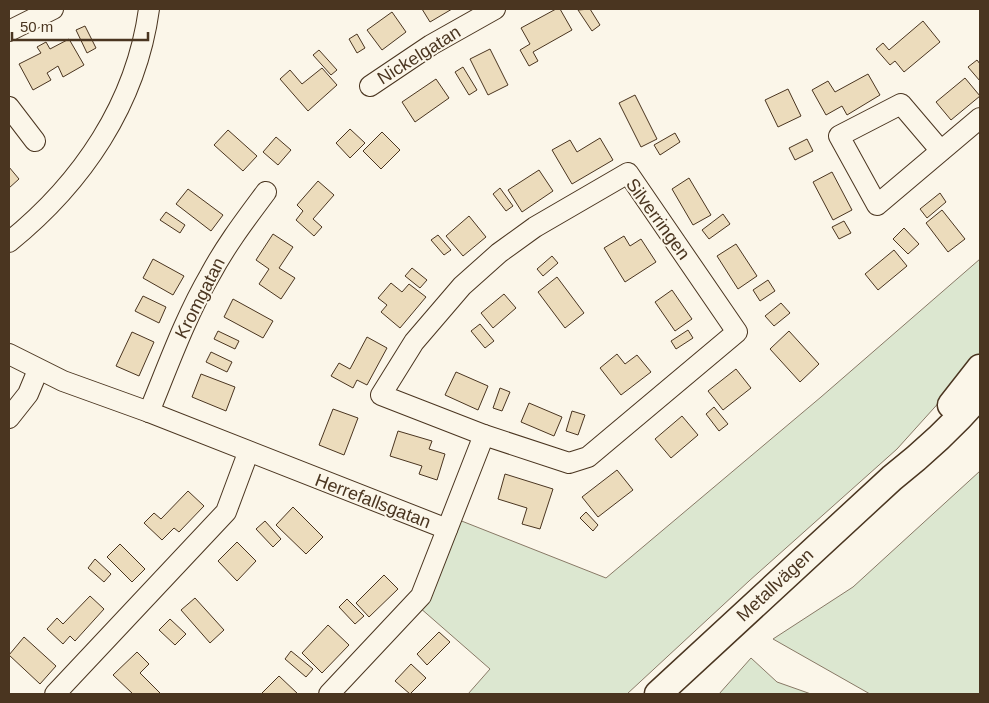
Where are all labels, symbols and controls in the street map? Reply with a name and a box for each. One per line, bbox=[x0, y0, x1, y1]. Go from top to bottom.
scale bar bbox=[12, 10, 149, 42]
text: 50 m bbox=[20, 18, 53, 35]
street label: Nickelgatan bbox=[374, 22, 464, 88]
street label: Silverringen bbox=[622, 175, 694, 263]
street label: Kromgatan bbox=[171, 254, 229, 342]
street label: Herrefallsgatan bbox=[312, 470, 434, 532]
street label: Metallvägen bbox=[733, 545, 817, 625]

